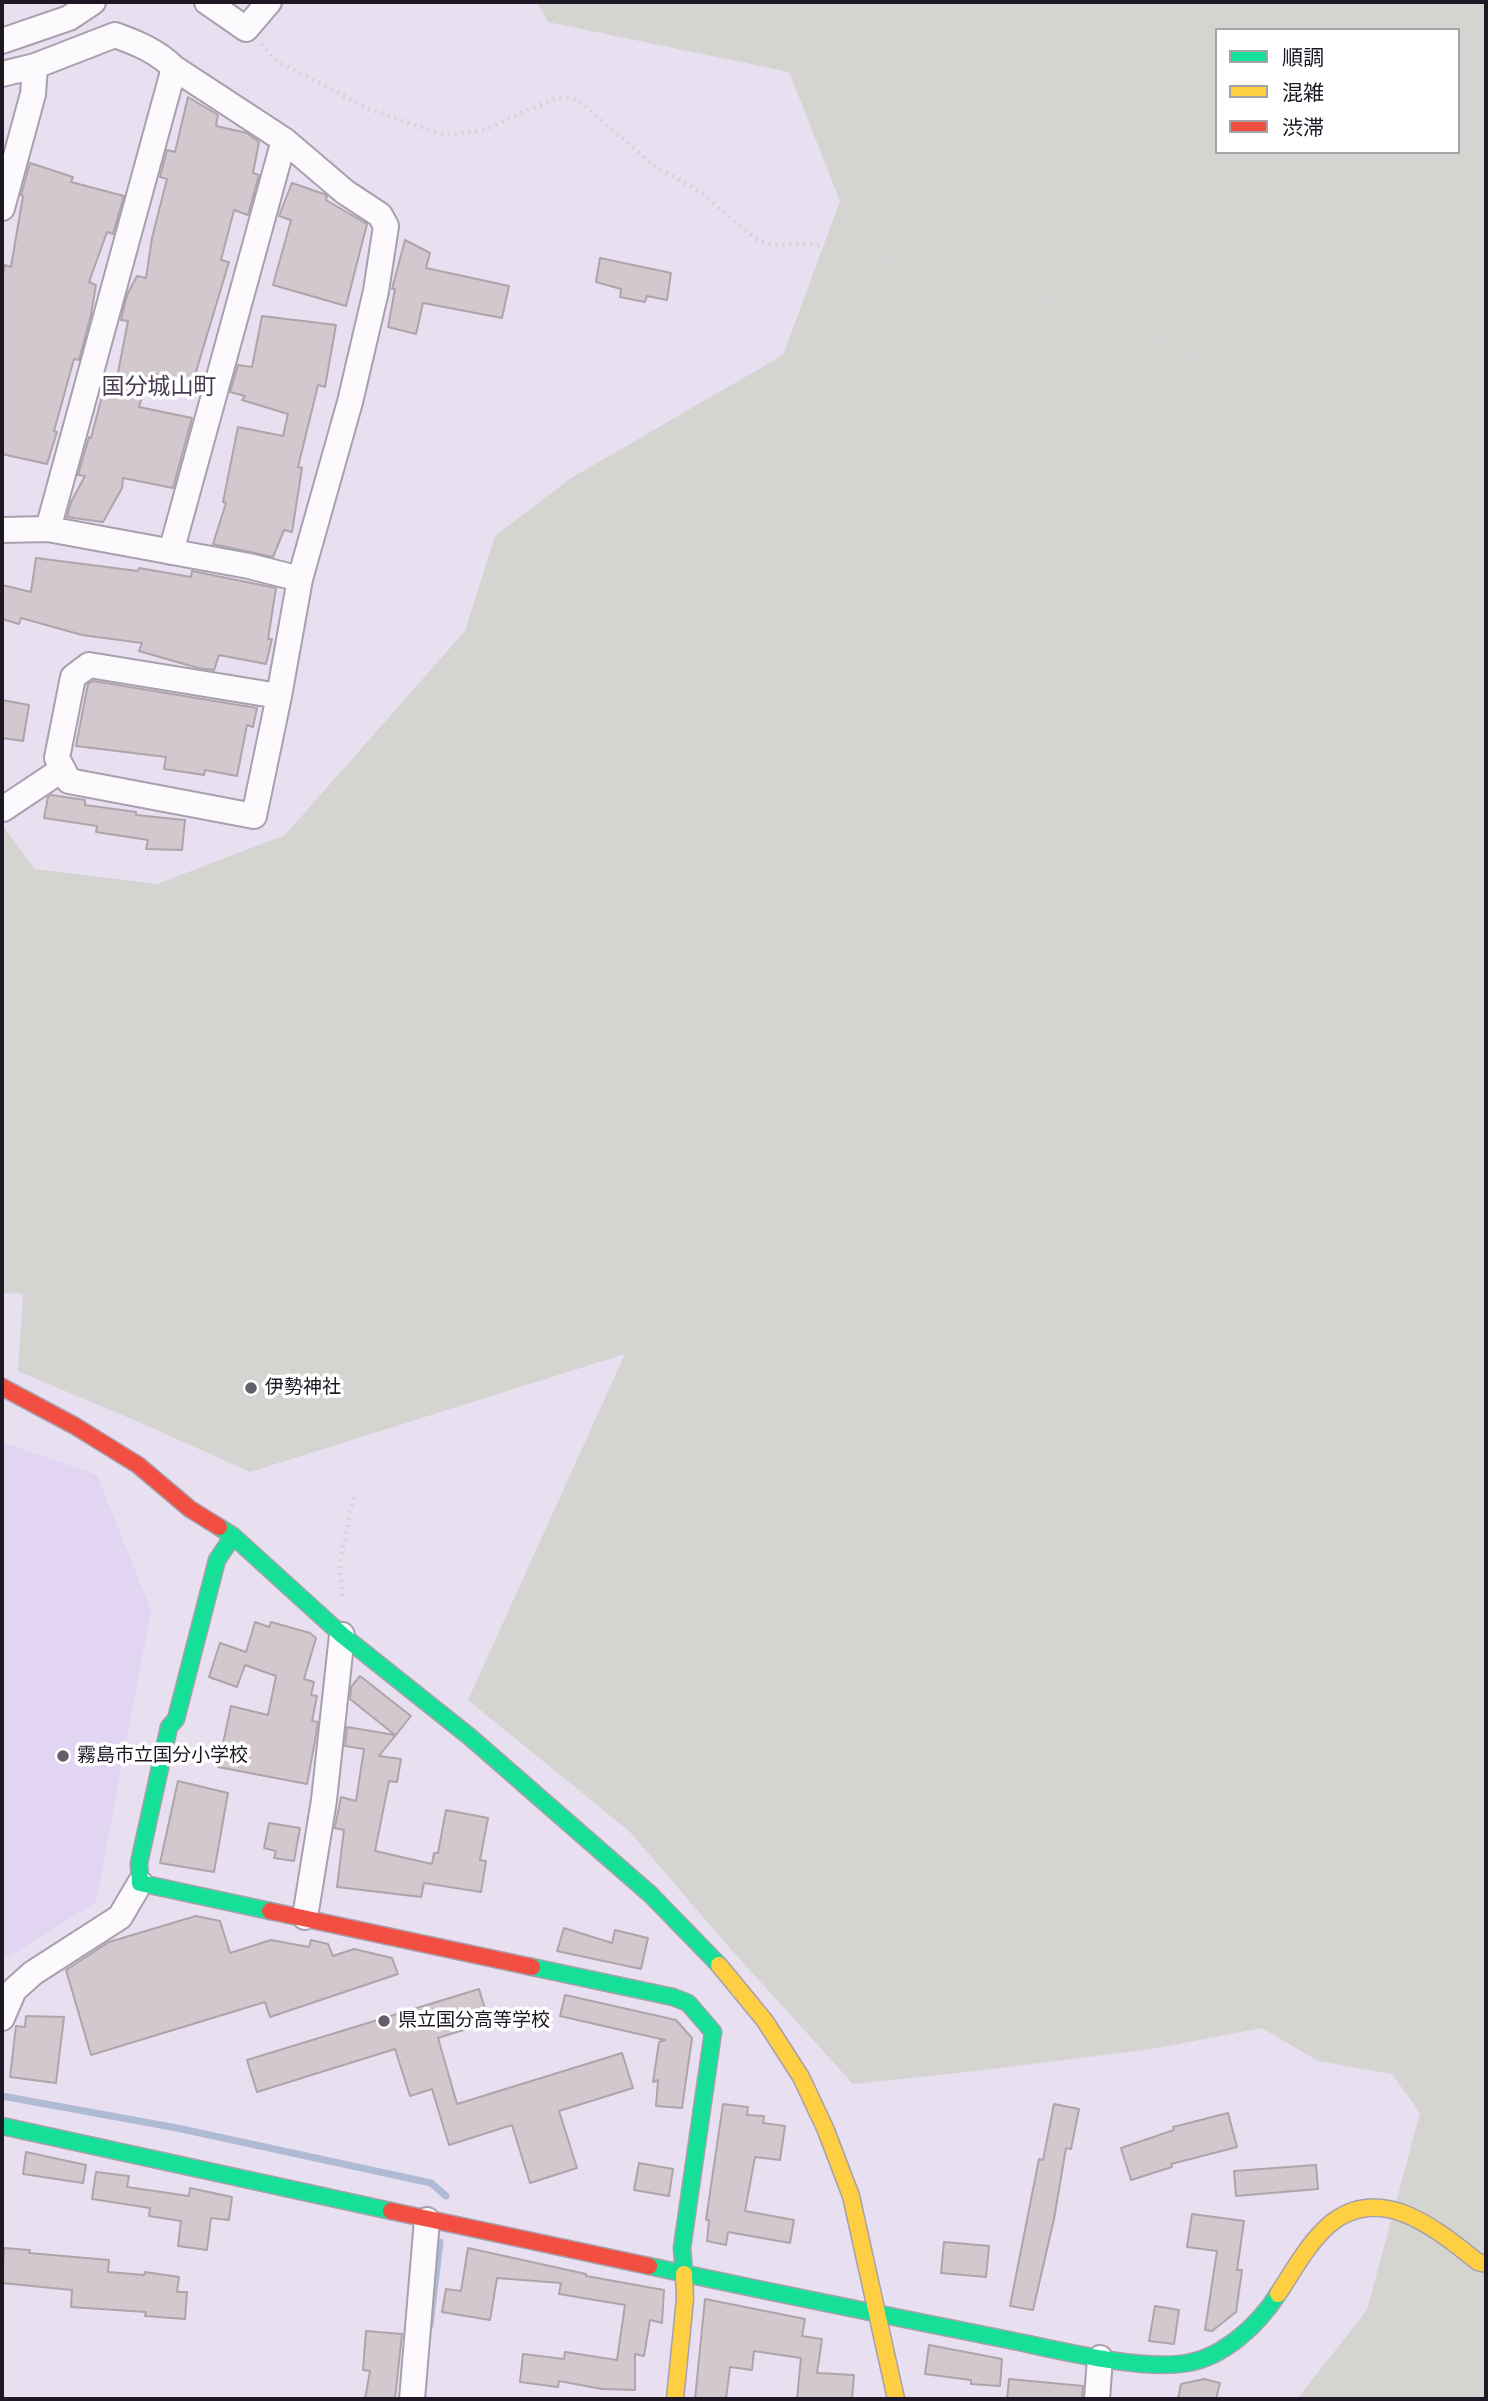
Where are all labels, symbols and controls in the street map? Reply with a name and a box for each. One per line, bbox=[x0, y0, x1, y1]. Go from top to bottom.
legend bbox=[1215, 28, 1460, 154]
text: 順調 bbox=[1282, 43, 1324, 72]
text: 混雑 bbox=[1282, 78, 1324, 107]
text: 渋滞 bbox=[1282, 113, 1324, 142]
district label: 国分城山町 bbox=[102, 374, 216, 402]
place label: 伊勢神社 bbox=[265, 1377, 341, 1399]
marker: 伊勢神社 bbox=[243, 1380, 259, 1396]
place label: 霧島市立国分小学校 bbox=[77, 1745, 248, 1767]
marker: 霧島市立国分小学校 bbox=[55, 1748, 71, 1764]
place label: 県立国分高等学校 bbox=[398, 2010, 550, 2032]
marker: 県立国分高等学校 bbox=[376, 2013, 392, 2029]

